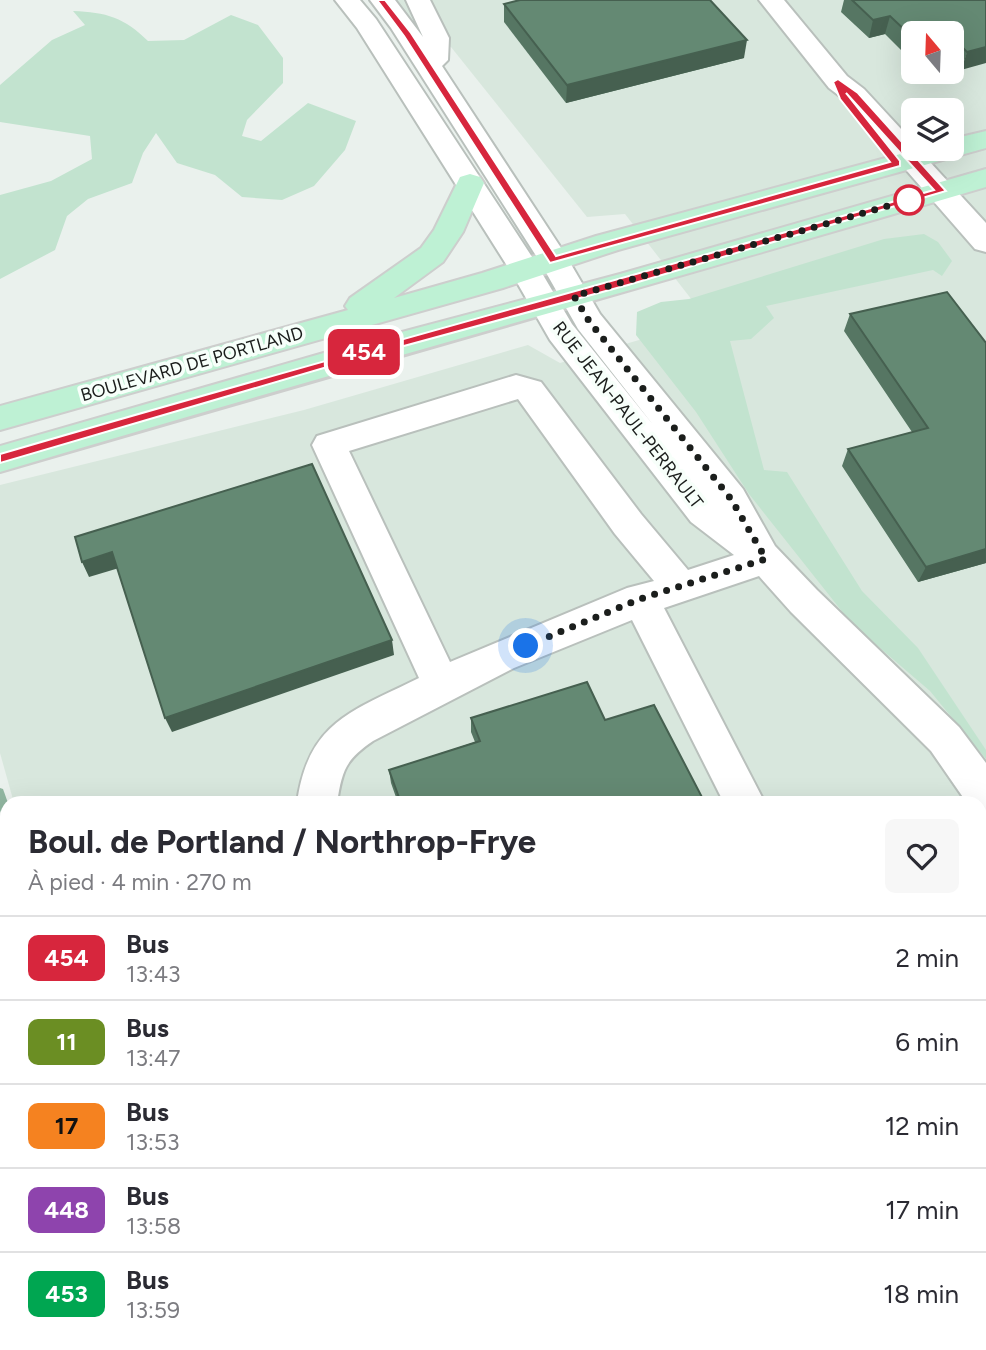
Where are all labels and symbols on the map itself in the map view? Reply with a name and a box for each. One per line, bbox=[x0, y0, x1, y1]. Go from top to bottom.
north arrow bbox=[901, 21, 964, 84]
unlabelled marker bbox=[894, 185, 924, 215]
street label: RUE JEAN-PAUL-PERRAULT bbox=[548, 317, 708, 513]
street label: BOULEVARD DE PORTLAND bbox=[78, 322, 306, 406]
line badge: 454 bbox=[324, 329, 404, 375]
your location bbox=[508, 628, 543, 663]

